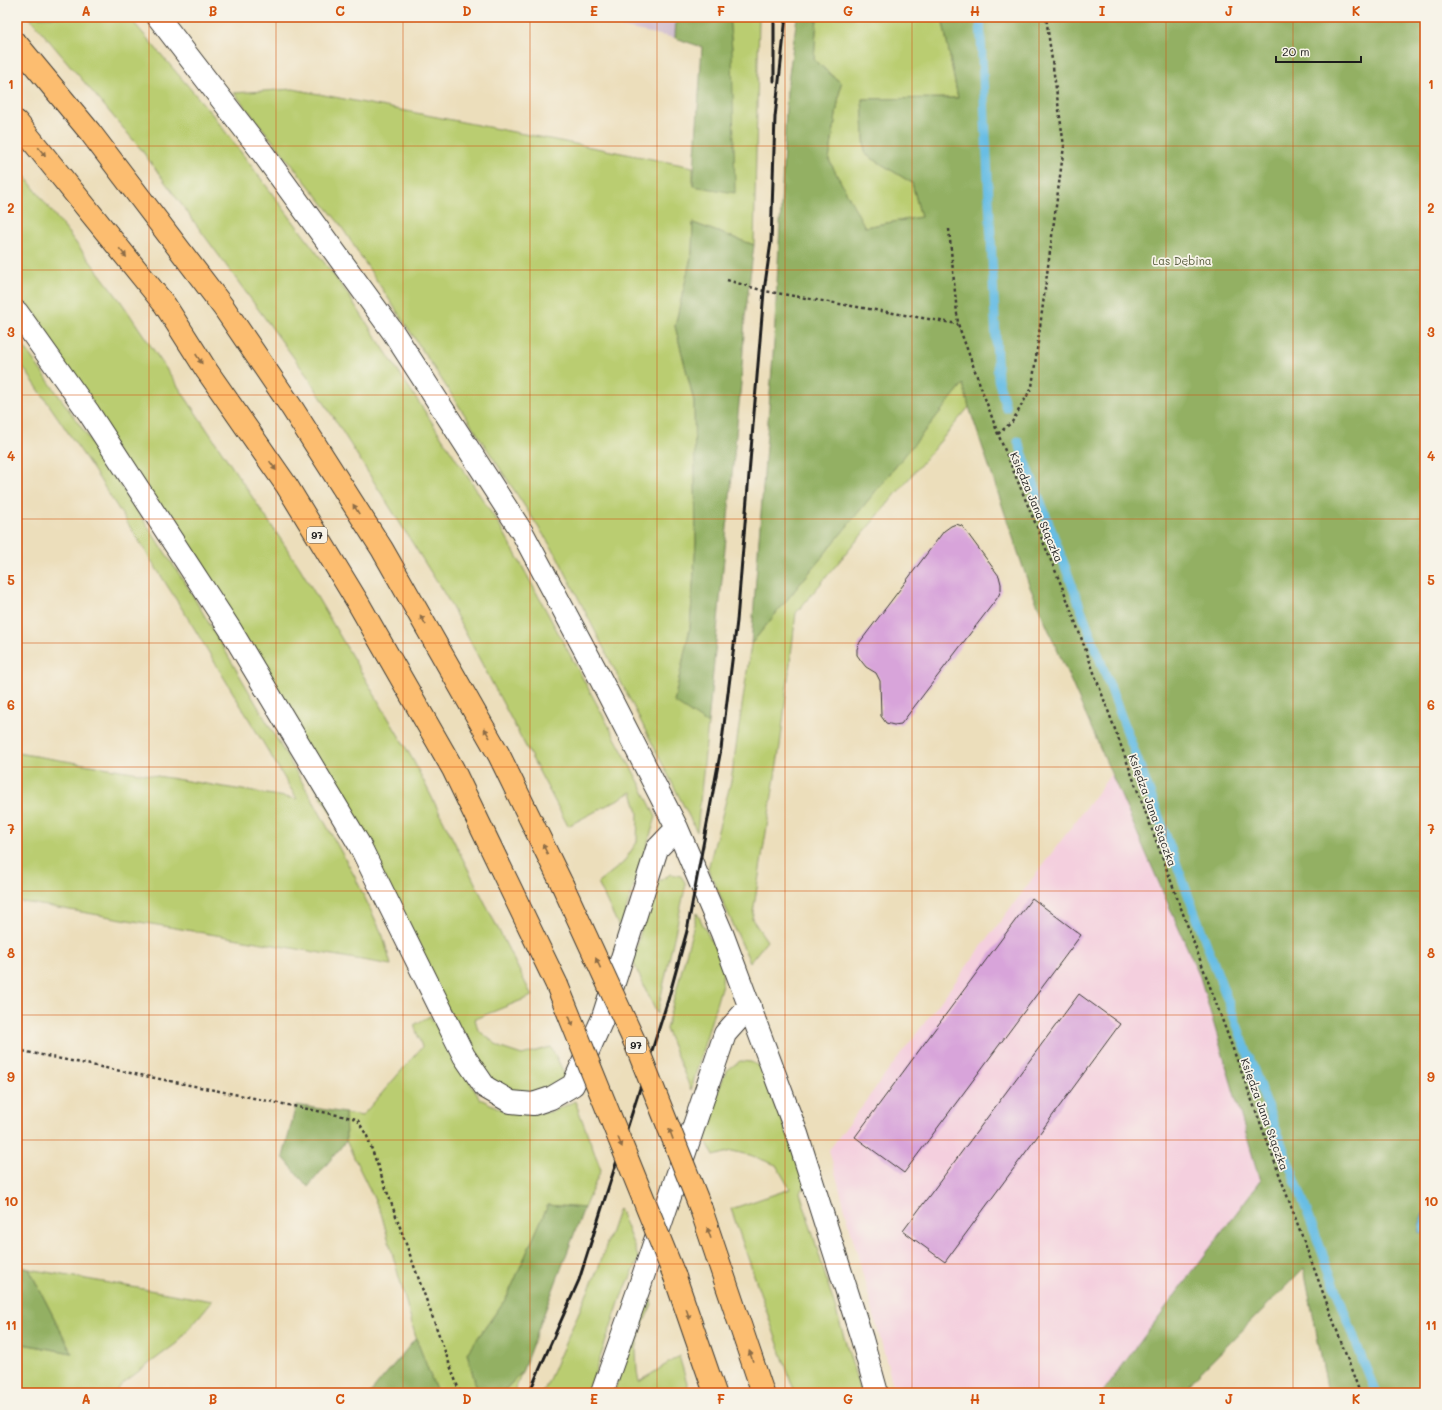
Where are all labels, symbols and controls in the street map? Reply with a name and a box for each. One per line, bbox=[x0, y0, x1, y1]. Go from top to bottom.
text: A bbox=[81, 2, 91, 19]
text: B bbox=[209, 2, 218, 19]
text: C bbox=[335, 2, 345, 19]
text: D bbox=[462, 2, 472, 19]
text: E bbox=[590, 2, 598, 19]
text: F bbox=[717, 2, 725, 19]
text: G bbox=[843, 2, 853, 19]
text: H bbox=[970, 2, 980, 19]
text: I bbox=[1099, 2, 1106, 19]
text: J bbox=[1225, 2, 1233, 19]
text: K bbox=[1352, 2, 1361, 19]
scale bar bbox=[1276, 38, 1361, 64]
text: 20 m bbox=[1282, 43, 1310, 59]
text: 1 bbox=[8, 75, 14, 92]
text: 1 bbox=[1428, 75, 1434, 92]
one-way arrow bbox=[37, 147, 46, 158]
text: 2 bbox=[7, 199, 15, 216]
text: 2 bbox=[1427, 199, 1435, 216]
one-way arrow bbox=[119, 248, 128, 259]
park label: Las Dębina bbox=[1152, 253, 1212, 268]
text: 3 bbox=[7, 323, 15, 340]
text: 3 bbox=[1427, 323, 1435, 340]
one-way arrow bbox=[195, 353, 203, 364]
text: 4 bbox=[7, 447, 15, 464]
text: 4 bbox=[1427, 447, 1435, 464]
street label: Księdza Jana Stączka bbox=[1007, 450, 1067, 564]
one-way arrow bbox=[269, 460, 277, 471]
one-way arrow bbox=[353, 503, 360, 514]
road number: 97 bbox=[307, 527, 327, 543]
text: 5 bbox=[7, 571, 15, 588]
text: 5 bbox=[1427, 571, 1435, 588]
one-way arrow bbox=[419, 614, 426, 626]
text: 6 bbox=[7, 696, 15, 713]
text: 6 bbox=[1427, 696, 1435, 713]
one-way arrow bbox=[483, 727, 490, 739]
street label: Księdza Jana Stączka bbox=[1126, 752, 1180, 868]
text: 7 bbox=[7, 820, 15, 837]
text: 7 bbox=[1427, 820, 1435, 837]
one-way arrow bbox=[542, 844, 548, 855]
text: 8 bbox=[7, 944, 15, 961]
text: 8 bbox=[1427, 944, 1435, 961]
one-way arrow bbox=[595, 957, 601, 968]
one-way arrow bbox=[569, 1016, 575, 1028]
road number: 97 bbox=[626, 1037, 646, 1053]
street label: Księdza Jana Stączka bbox=[1238, 1056, 1292, 1172]
text: 9 bbox=[7, 1068, 15, 1085]
text: 9 bbox=[1427, 1068, 1435, 1085]
one-way arrow bbox=[667, 1127, 673, 1139]
one-way arrow bbox=[617, 1136, 623, 1147]
text: 10 bbox=[4, 1192, 18, 1209]
text: 10 bbox=[1424, 1192, 1438, 1209]
one-way arrow bbox=[705, 1227, 711, 1239]
one-way arrow bbox=[685, 1308, 691, 1320]
text: 11 bbox=[5, 1316, 17, 1333]
text: 11 bbox=[1425, 1316, 1437, 1333]
one-way arrow bbox=[748, 1350, 754, 1362]
text: A bbox=[81, 1390, 91, 1407]
text: B bbox=[209, 1390, 218, 1407]
text: C bbox=[335, 1390, 345, 1407]
text: D bbox=[462, 1390, 472, 1407]
text: E bbox=[590, 1390, 598, 1407]
text: F bbox=[717, 1390, 725, 1407]
text: G bbox=[843, 1390, 853, 1407]
text: H bbox=[970, 1390, 980, 1407]
text: I bbox=[1099, 1390, 1106, 1407]
text: J bbox=[1225, 1390, 1233, 1407]
text: K bbox=[1352, 1390, 1361, 1407]

